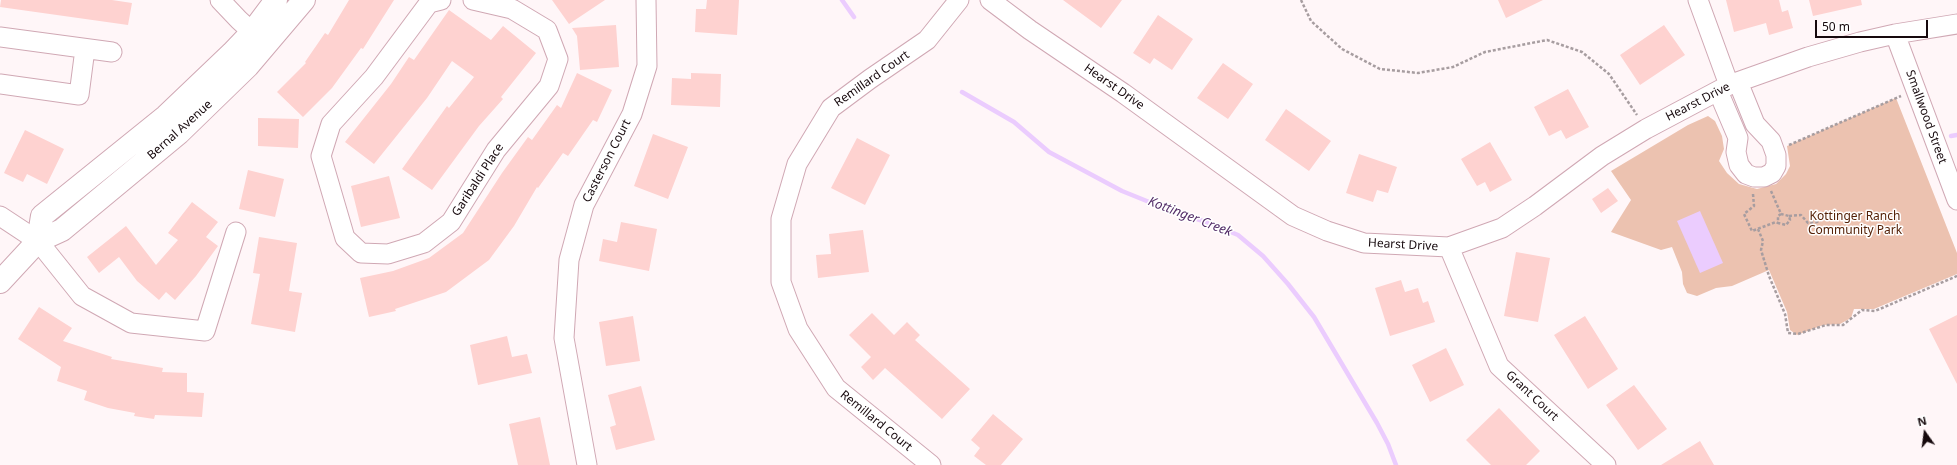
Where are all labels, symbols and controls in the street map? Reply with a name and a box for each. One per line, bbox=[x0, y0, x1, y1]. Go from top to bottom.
scale bar bbox=[1817, 12, 1930, 38]
text: 50 m bbox=[1822, 18, 1850, 35]
street label: Remillard Court bbox=[832, 48, 912, 110]
street label: Hearst Drive bbox=[1081, 61, 1147, 113]
street label: Smallwood Street bbox=[1902, 68, 1950, 166]
street label: Hearst Drive bbox=[1663, 80, 1733, 124]
street label: Bernal Avenue bbox=[145, 97, 215, 163]
street label: Casterson Court bbox=[580, 117, 634, 205]
street label: Garibaldi Place bbox=[449, 141, 507, 219]
water label: Kottinger Creek bbox=[1146, 194, 1234, 240]
park label: Kottinger Ranch Community Park bbox=[1808, 210, 1902, 238]
street label: Hearst Drive bbox=[1368, 236, 1438, 254]
street label: Grant Court bbox=[1503, 368, 1561, 424]
street label: Remillard Court bbox=[837, 388, 915, 454]
north arrow bbox=[1905, 413, 1945, 453]
text: N bbox=[1916, 413, 1928, 429]

